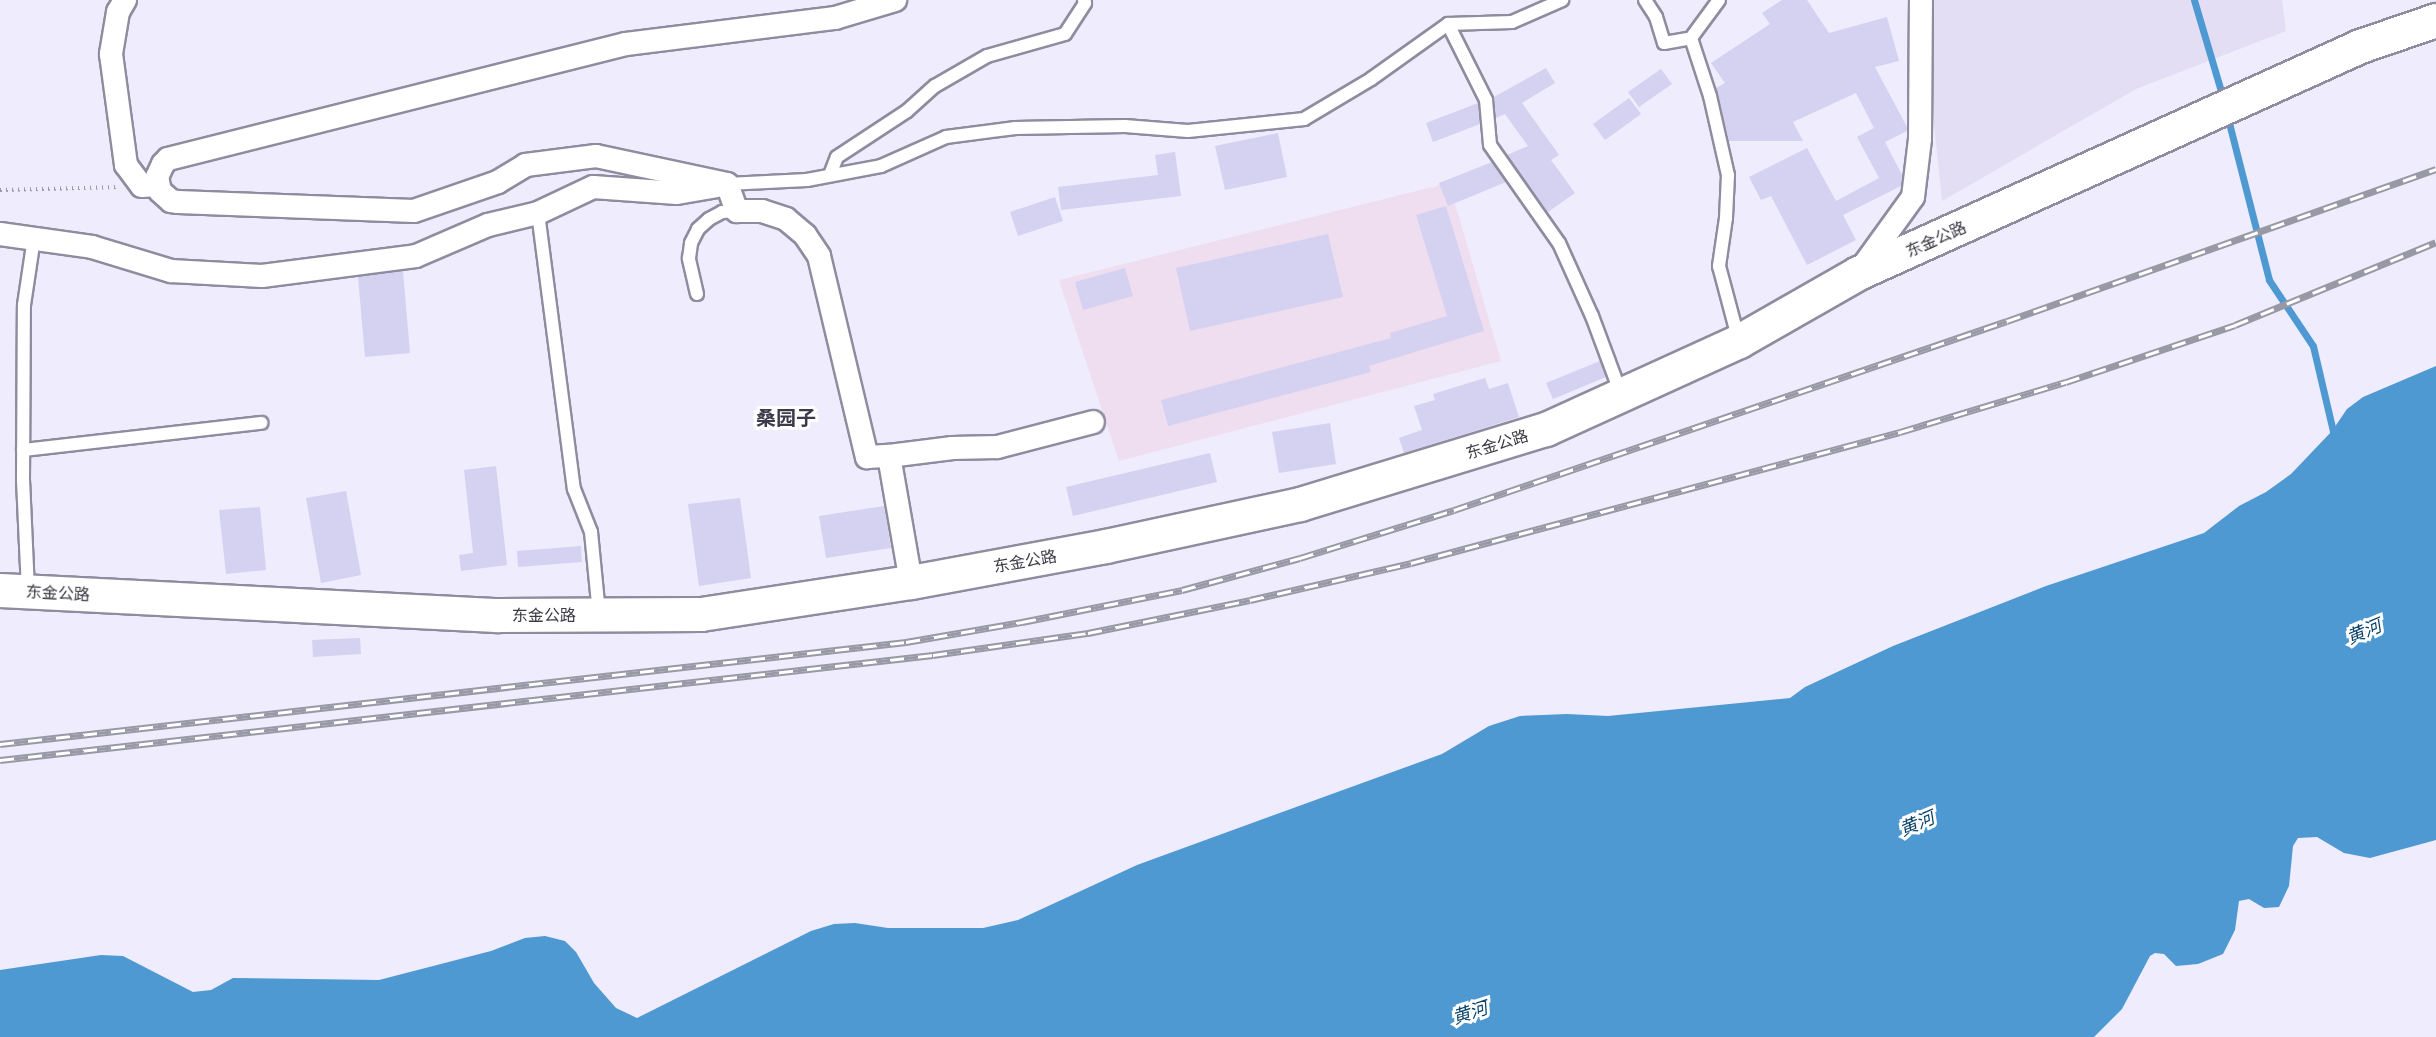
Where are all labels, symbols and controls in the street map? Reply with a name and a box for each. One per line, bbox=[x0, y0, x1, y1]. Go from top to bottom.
street label: 东金公路 bbox=[1903, 217, 1969, 261]
district label: 桑园子 bbox=[756, 405, 816, 429]
street label: 东金公路 bbox=[1464, 425, 1530, 463]
street label: 东金公路 bbox=[992, 546, 1058, 576]
street label: 东金公路 bbox=[26, 582, 90, 604]
street label: 东金公路 bbox=[512, 605, 576, 625]
water label: 黄河 bbox=[2343, 615, 2385, 649]
water label: 黄河 bbox=[1896, 807, 1938, 841]
water label: 黄河 bbox=[1450, 997, 1490, 1029]

